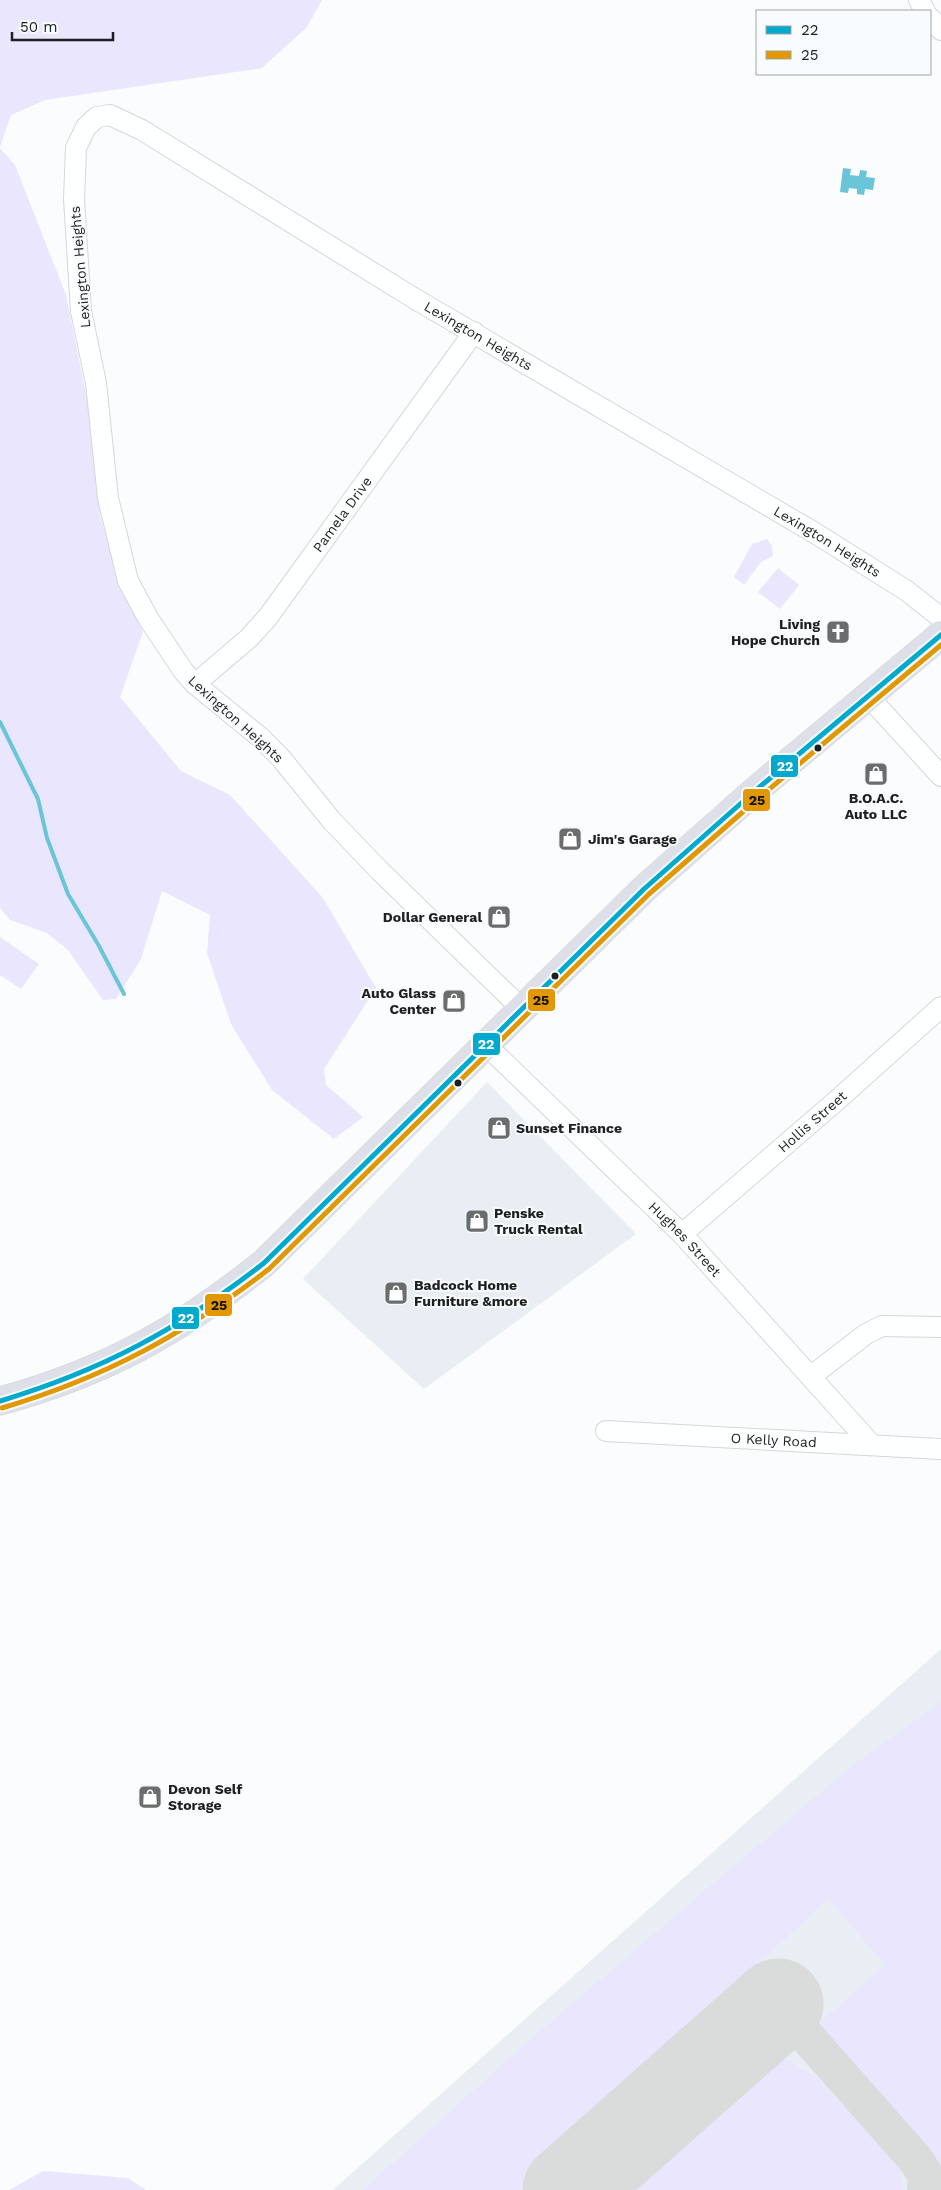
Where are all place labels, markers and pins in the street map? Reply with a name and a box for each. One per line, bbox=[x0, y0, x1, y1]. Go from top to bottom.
place label: Living Hope Church bbox=[731, 616, 820, 648]
church icon: Living Hope Church bbox=[825, 619, 851, 645]
unlabelled marker bbox=[813, 743, 823, 753]
shop icon: B.O.A.C. Auto LLC bbox=[863, 761, 889, 787]
place label: B.O.A.C. Auto LLC bbox=[845, 790, 908, 822]
shop icon: Jim's Garage bbox=[557, 826, 583, 852]
place label: Jim's Garage bbox=[588, 831, 677, 847]
shop icon: Dollar General bbox=[486, 904, 512, 930]
place label: Dollar General bbox=[383, 909, 482, 925]
unlabelled marker bbox=[550, 971, 560, 981]
place label: Auto Glass Center bbox=[362, 985, 437, 1017]
shop icon: Auto Glass Center bbox=[441, 988, 467, 1014]
unlabelled marker bbox=[453, 1078, 463, 1088]
shop icon: Sunset Finance bbox=[486, 1115, 512, 1141]
place label: Sunset Finance bbox=[516, 1120, 622, 1136]
place label: Penske Truck Rental bbox=[494, 1205, 583, 1237]
shop icon: Penske Truck Rental bbox=[464, 1208, 490, 1234]
place label: Badcock Home Furniture &more bbox=[414, 1277, 527, 1309]
shop icon: Badcock Home Furniture &more bbox=[383, 1280, 409, 1306]
place label: Devon Self Storage bbox=[168, 1781, 242, 1813]
shop icon: Devon Self Storage bbox=[137, 1784, 163, 1810]

